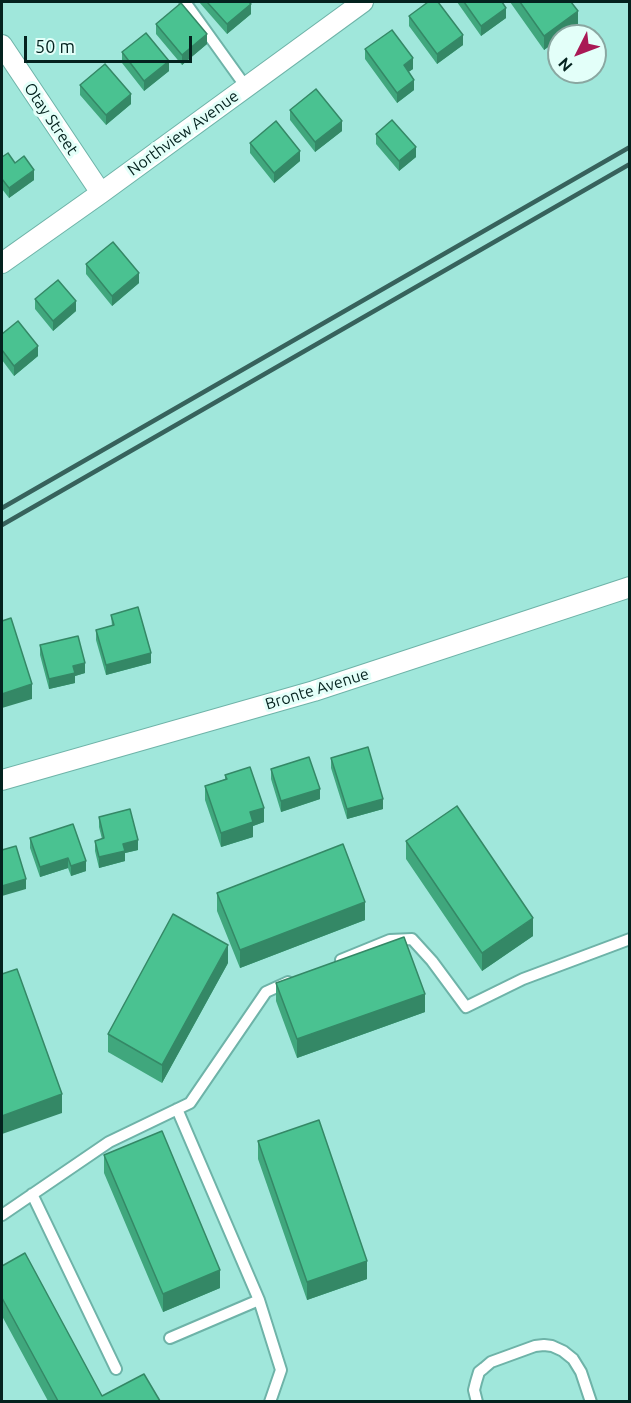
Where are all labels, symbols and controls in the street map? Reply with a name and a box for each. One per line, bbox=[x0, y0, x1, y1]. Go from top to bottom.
scale bar bbox=[27, 24, 195, 62]
north arrow bbox=[547, 24, 607, 84]
text: 50 m bbox=[35, 36, 75, 56]
text: N bbox=[554, 54, 576, 75]
street label: Otay Street bbox=[20, 79, 82, 159]
street label: Northview Avenue bbox=[124, 86, 242, 180]
street label: Bronte Avenue bbox=[263, 664, 371, 714]

